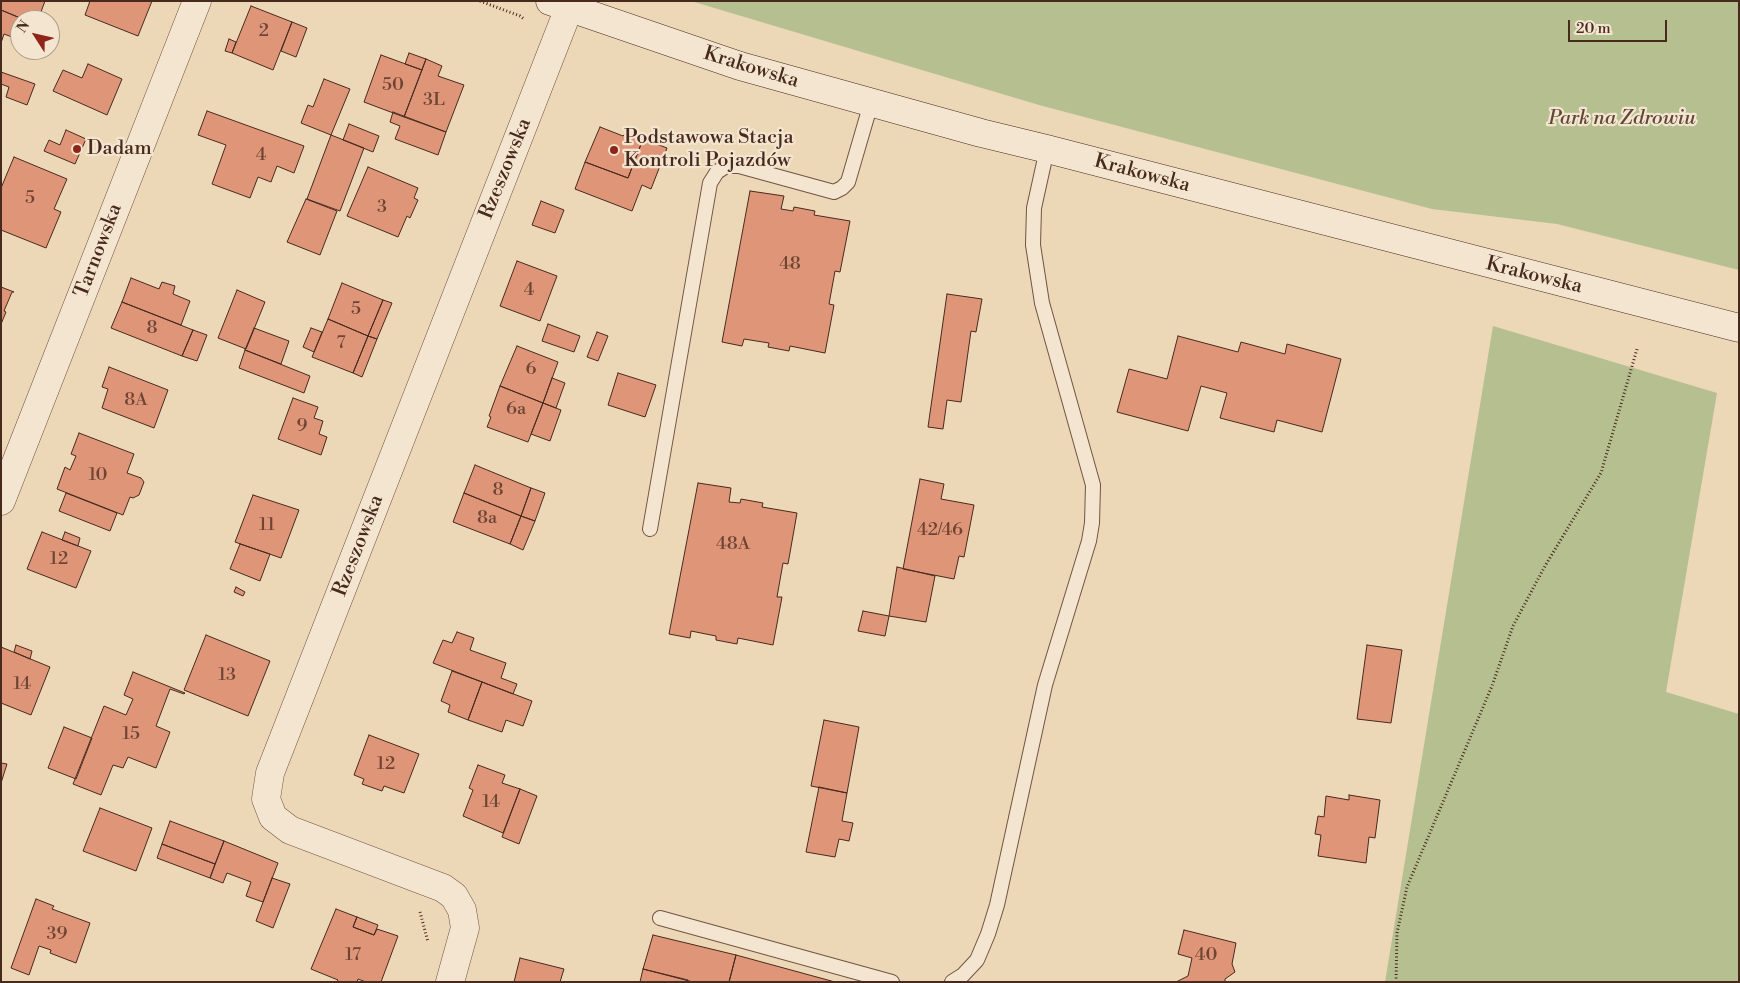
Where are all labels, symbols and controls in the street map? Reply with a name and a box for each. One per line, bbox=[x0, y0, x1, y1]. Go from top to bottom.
north arrow bbox=[10, 10, 60, 60]
scale bar bbox=[1570, 10, 1669, 42]
text: N bbox=[13, 17, 34, 37]
text: 20 m bbox=[1576, 19, 1611, 38]
house number: 2 bbox=[259, 21, 269, 43]
street label: Krakowska bbox=[700, 42, 802, 94]
house number: 50 bbox=[382, 75, 404, 97]
house number: 3L bbox=[423, 90, 445, 112]
park label: Park na Zdrowiu bbox=[1548, 107, 1696, 131]
street label: Rzeszowska bbox=[475, 115, 537, 223]
place label: Podstawowa Stacja Kontroli Pojazdów bbox=[624, 126, 794, 173]
place label: Dadam bbox=[87, 137, 152, 161]
marker: Dadam bbox=[71, 143, 83, 155]
marker: Podstawowa Stacja Kontroli Pojazdów bbox=[608, 144, 620, 156]
house number: 4 bbox=[256, 145, 266, 167]
street label: Krakowska bbox=[1091, 150, 1193, 198]
house number: 5 bbox=[25, 188, 35, 210]
house number: 3 bbox=[377, 197, 387, 219]
street label: Tarnowska bbox=[70, 201, 128, 301]
street label: Krakowska bbox=[1483, 252, 1585, 300]
house number: 48 bbox=[779, 254, 801, 276]
house number: 4 bbox=[524, 280, 534, 302]
house number: 5 bbox=[351, 299, 361, 321]
house number: 8 bbox=[146, 318, 158, 340]
house number: 7 bbox=[336, 333, 346, 355]
house number: 6 bbox=[526, 359, 536, 381]
house number: 8A bbox=[124, 390, 148, 412]
house number: 6a bbox=[506, 399, 526, 421]
house number: 9 bbox=[297, 416, 307, 438]
house number: 10 bbox=[88, 465, 108, 487]
house number: 8 bbox=[492, 480, 504, 502]
street label: Rzeszowska bbox=[329, 492, 389, 600]
house number: 8a bbox=[477, 508, 497, 530]
house number: 11 bbox=[259, 515, 275, 537]
house number: 42/46 bbox=[917, 520, 963, 542]
house number: 48A bbox=[716, 534, 750, 556]
house number: 12 bbox=[50, 549, 68, 571]
house number: 13 bbox=[218, 665, 236, 687]
house number: 14 bbox=[13, 674, 31, 696]
house number: 15 bbox=[122, 724, 140, 746]
house number: 12 bbox=[377, 754, 395, 776]
house number: 14 bbox=[482, 792, 500, 814]
house number: 39 bbox=[47, 924, 67, 946]
house number: 17 bbox=[345, 945, 361, 967]
house number: 40 bbox=[1195, 945, 1217, 967]

